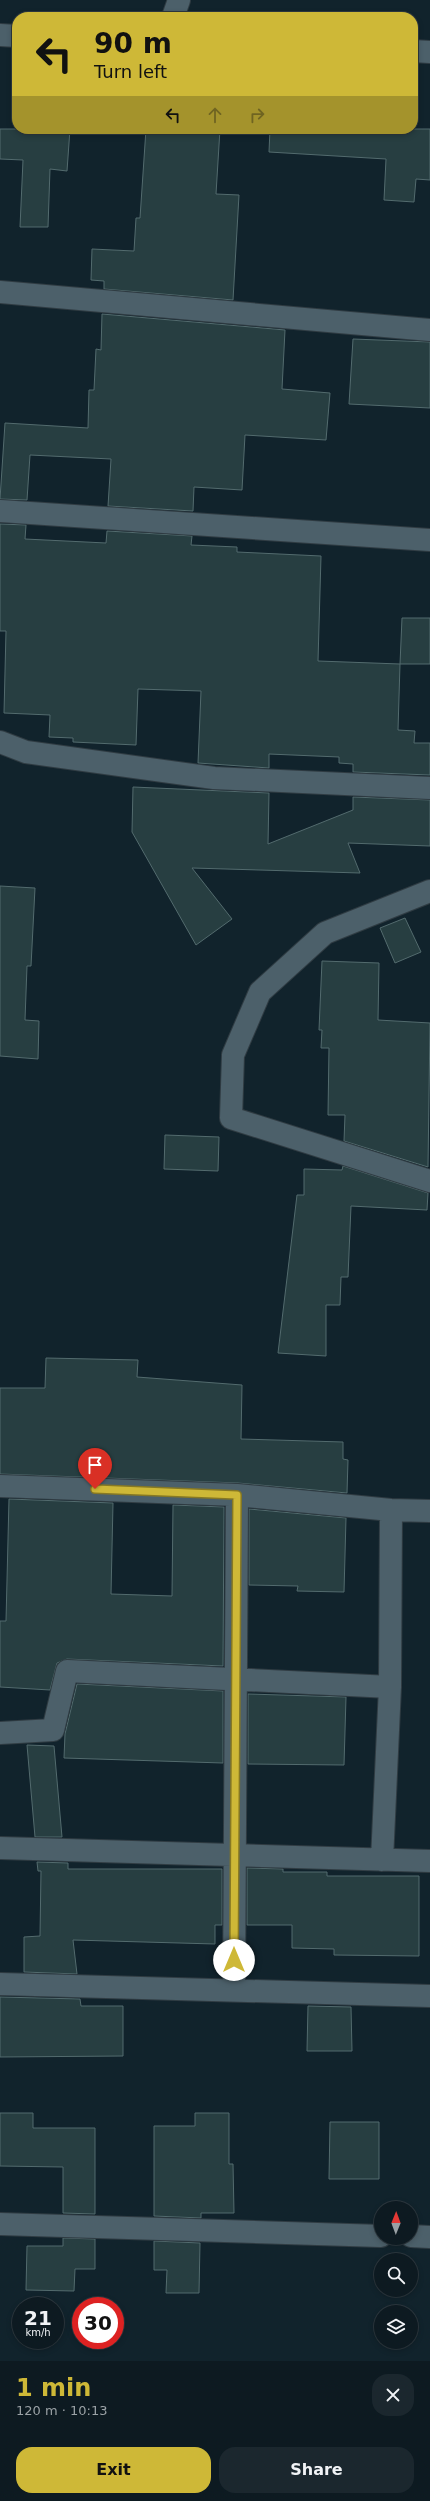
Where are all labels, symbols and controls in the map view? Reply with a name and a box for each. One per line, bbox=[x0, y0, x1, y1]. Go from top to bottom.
text: 90 m bbox=[94, 27, 172, 60]
icon: left bbox=[28, 28, 80, 80]
text: Turn left bbox=[94, 61, 167, 82]
icon: left bbox=[162, 104, 184, 126]
icon: ahead bbox=[204, 104, 226, 126]
icon: right bbox=[246, 104, 268, 126]
pin bbox=[78, 1448, 112, 1489]
icon: arrive bbox=[84, 1454, 106, 1476]
position arrow bbox=[213, 1939, 255, 1981]
north arrow bbox=[374, 2201, 418, 2245]
map controls bbox=[374, 2201, 418, 2349]
button: search bbox=[374, 2253, 418, 2297]
speed limit sign: 30 bbox=[72, 2297, 124, 2349]
button: layers bbox=[374, 2305, 418, 2349]
text: 21 bbox=[24, 2306, 52, 2330]
text: km/h bbox=[25, 2327, 51, 2338]
text: 1 min bbox=[16, 2374, 91, 2402]
button: close bbox=[372, 2374, 414, 2416]
text: 120 m · 10:13 bbox=[16, 2403, 107, 2418]
button: Exit bbox=[16, 2447, 211, 2493]
button: Share bbox=[219, 2447, 414, 2493]

